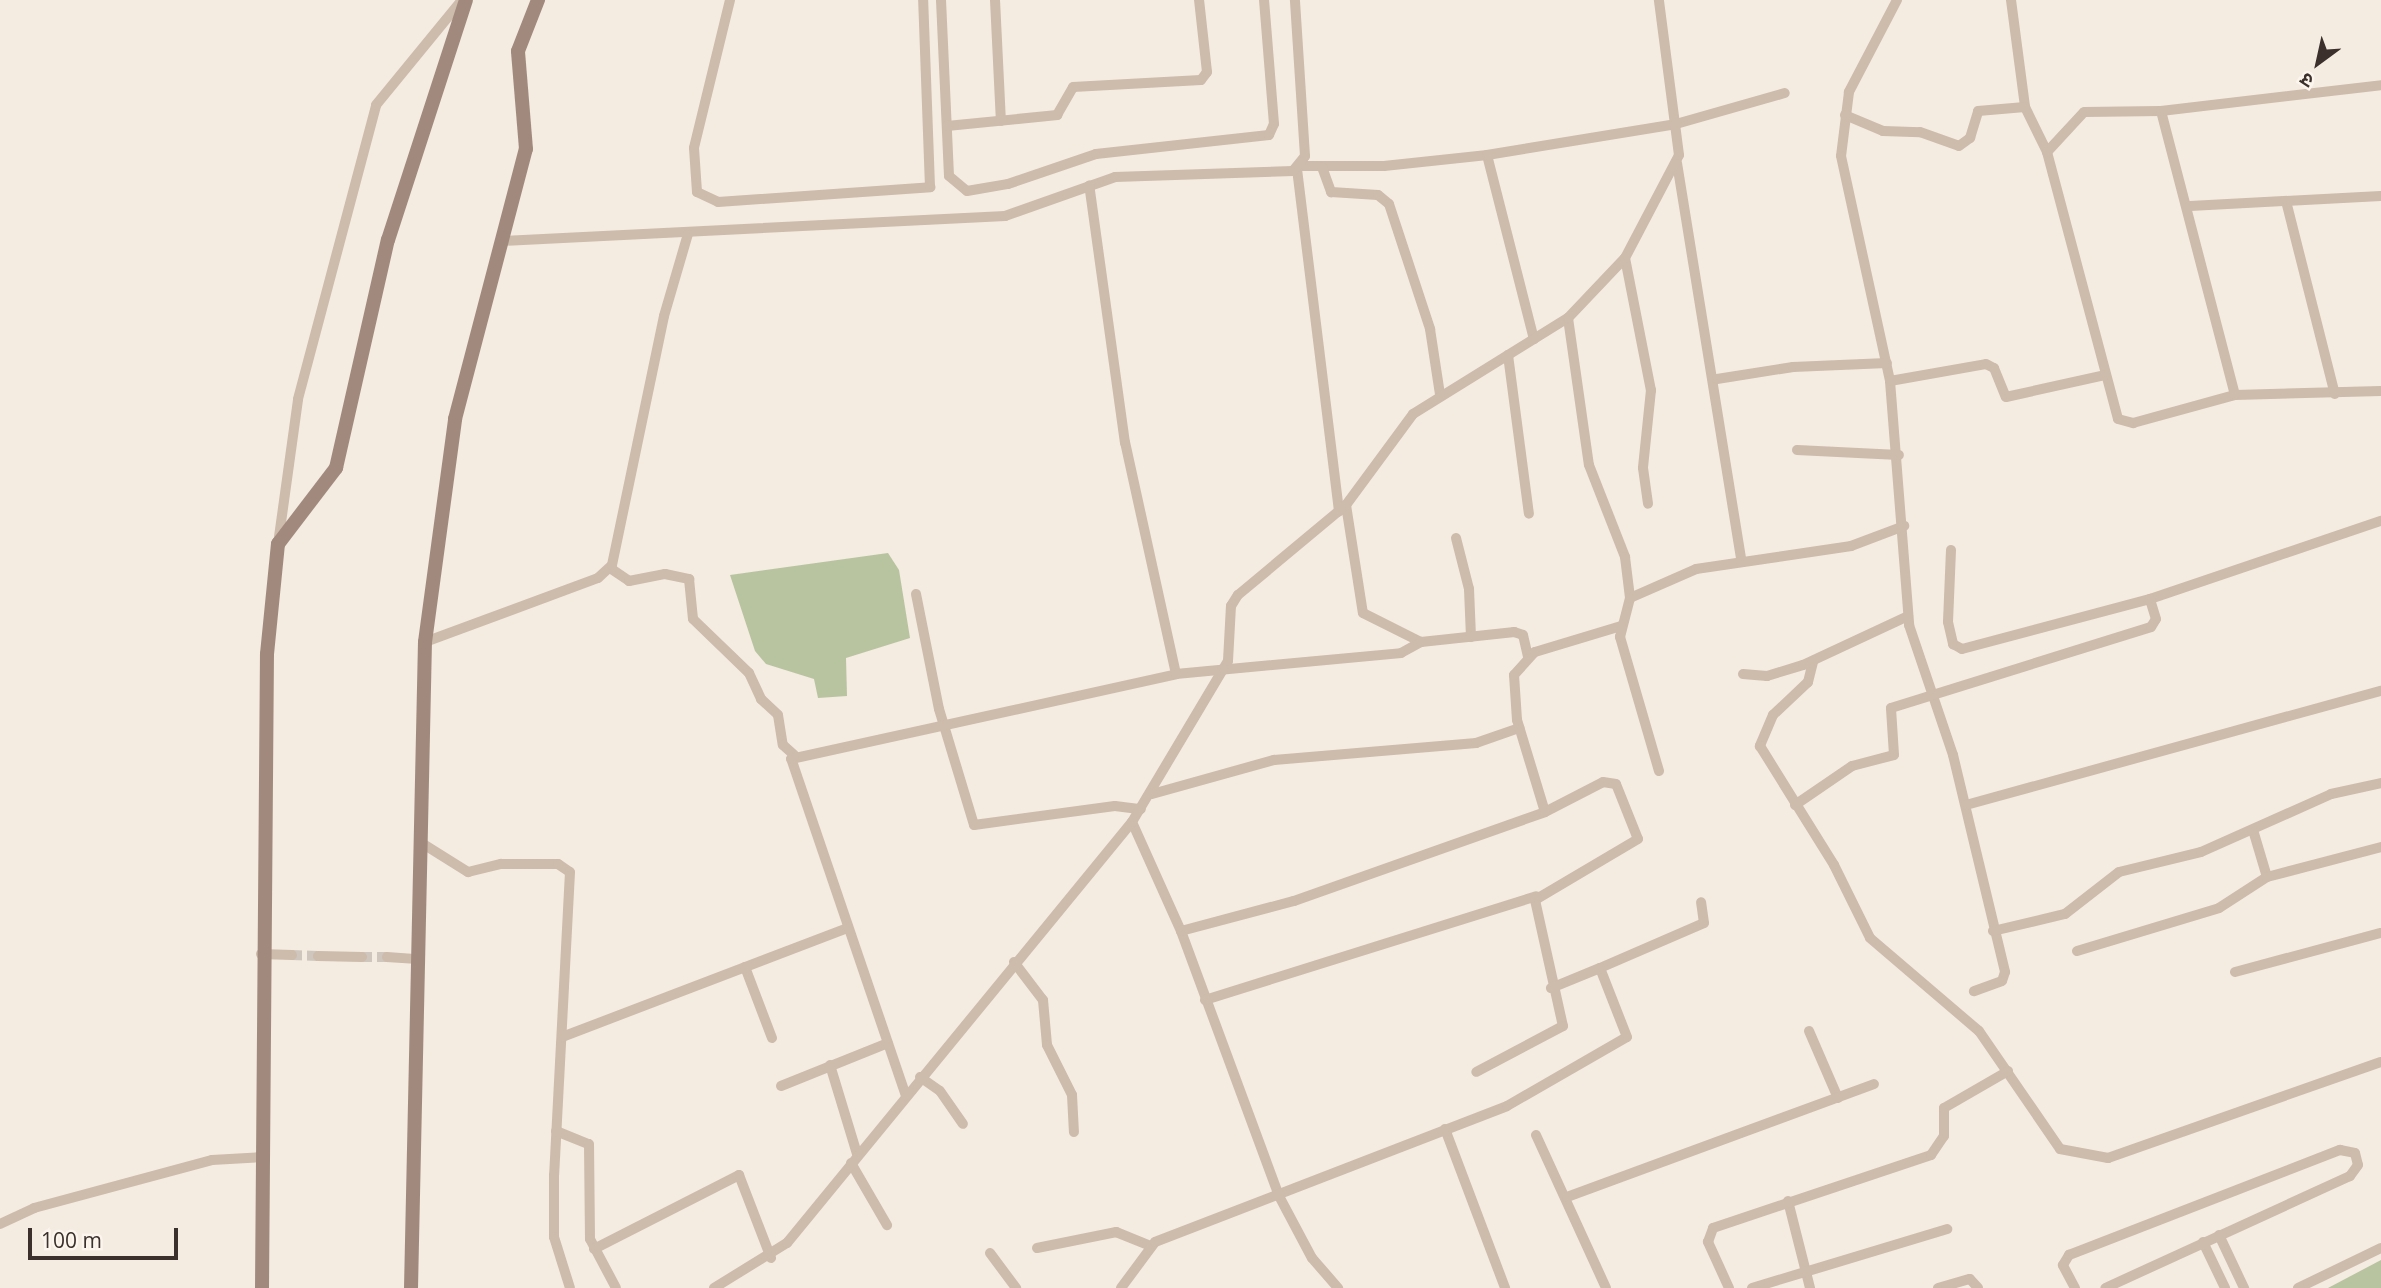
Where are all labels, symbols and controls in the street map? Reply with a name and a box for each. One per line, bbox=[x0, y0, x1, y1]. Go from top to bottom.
north arrow bbox=[2283, 28, 2353, 98]
text: उ bbox=[2295, 67, 2318, 95]
scale bar bbox=[32, 1214, 182, 1258]
text: 100 m bbox=[41, 1226, 102, 1254]

